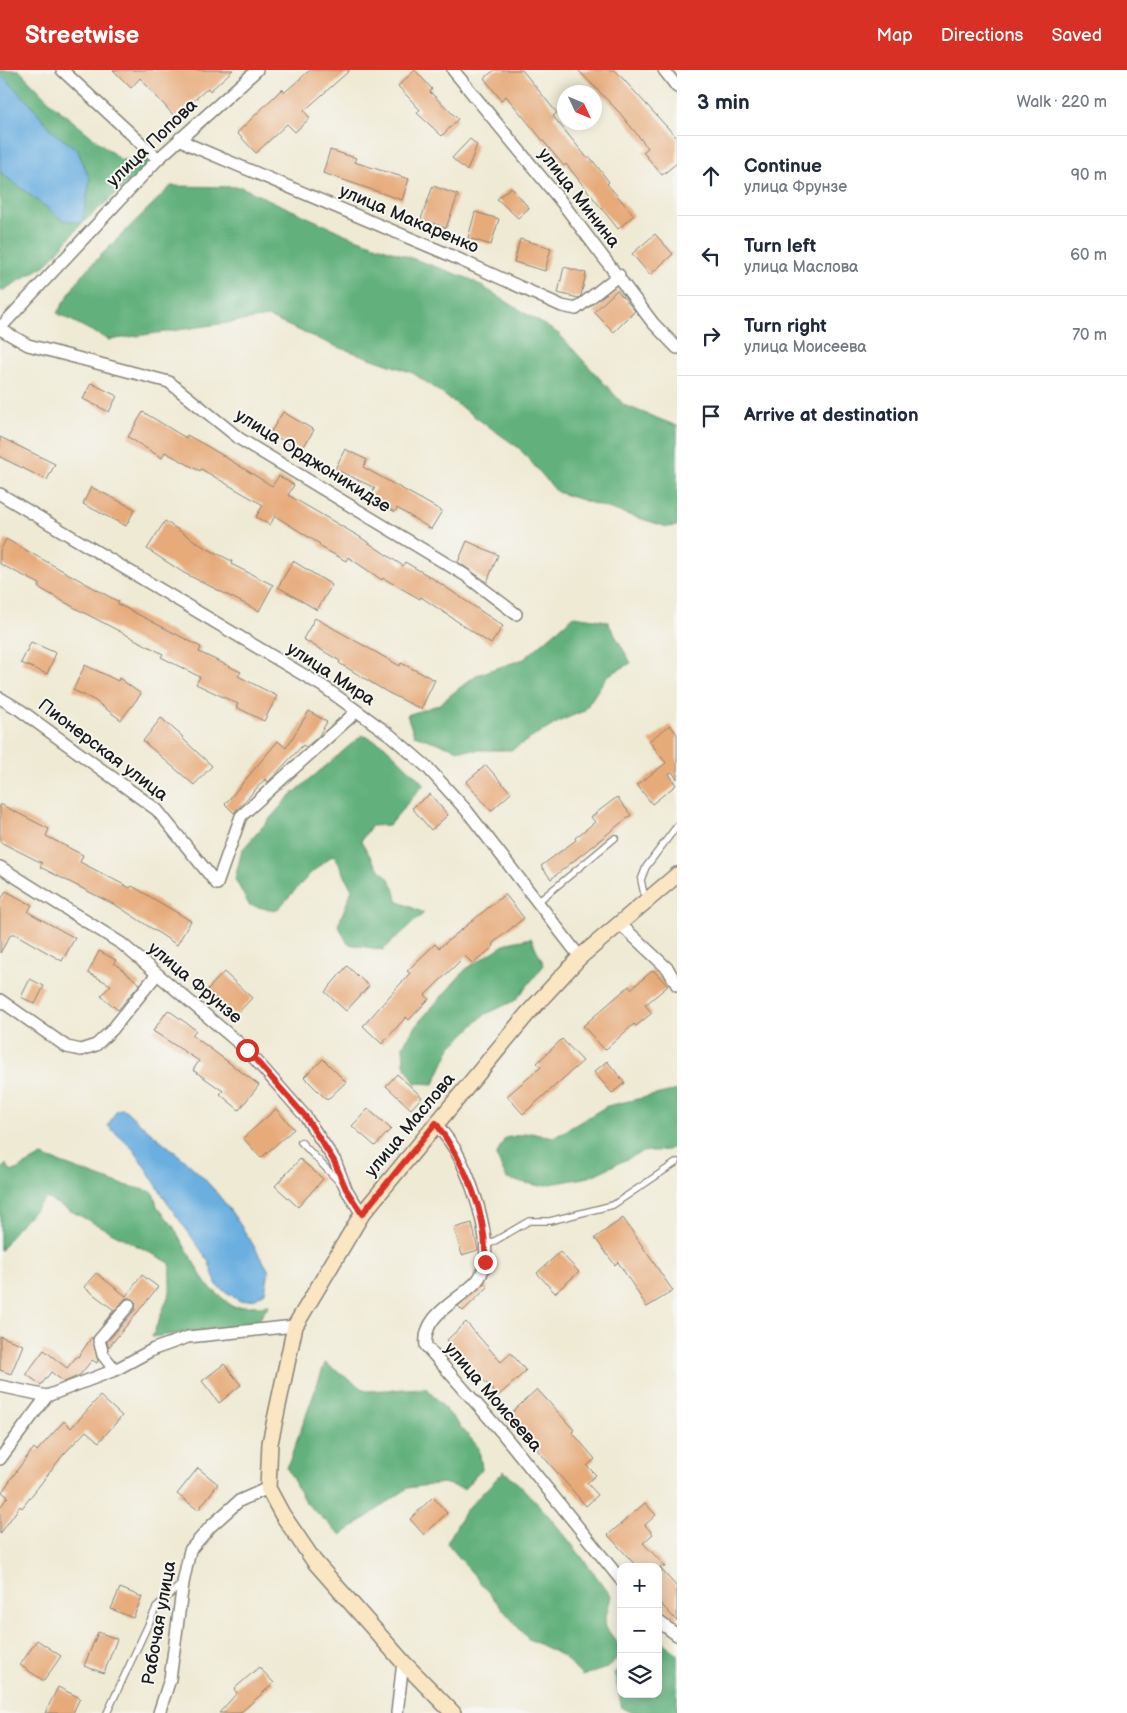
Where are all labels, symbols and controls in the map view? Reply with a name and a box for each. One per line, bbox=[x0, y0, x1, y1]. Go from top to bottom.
text: Streetwise bbox=[25, 21, 139, 50]
text: Map bbox=[877, 25, 913, 46]
text: Directions bbox=[941, 25, 1023, 46]
text: Saved bbox=[1051, 25, 1102, 46]
north arrow bbox=[557, 85, 602, 130]
text: 3 min bbox=[697, 90, 750, 115]
text: Walk · 220 m bbox=[1017, 93, 1107, 112]
street label: улица Попова bbox=[102, 94, 202, 191]
street label: улица Минина bbox=[534, 144, 625, 252]
text: Continue bbox=[744, 155, 822, 178]
icon: ahead bbox=[697, 162, 725, 190]
text: 90 m bbox=[1071, 166, 1107, 185]
text: улица Фрунзе bbox=[744, 178, 847, 197]
street label: улица Макаренко bbox=[336, 180, 482, 258]
text: Turn left bbox=[744, 235, 816, 258]
icon: left bbox=[697, 242, 725, 270]
text: 60 m bbox=[1070, 246, 1107, 265]
text: улица Маслова bbox=[744, 258, 859, 277]
text: Turn right bbox=[744, 315, 827, 338]
icon: right bbox=[697, 322, 725, 350]
text: 70 m bbox=[1072, 326, 1107, 345]
text: улица Моисеева bbox=[744, 338, 867, 357]
icon: arrive bbox=[697, 402, 725, 430]
text: Arrive at destination bbox=[744, 404, 919, 427]
street label: улица Орджоникидзе bbox=[231, 405, 395, 517]
street label: улица Мира bbox=[283, 638, 379, 710]
street label: Пионерская улица bbox=[34, 694, 172, 806]
street label: улица Фрунзе bbox=[144, 938, 246, 1028]
route start bbox=[236, 1039, 259, 1062]
street label: улица Маслова bbox=[361, 1069, 460, 1181]
route end bbox=[474, 1251, 497, 1274]
street label: улица Моисеева bbox=[440, 1338, 546, 1456]
street label: Рабочая улица bbox=[138, 1559, 180, 1687]
map controls bbox=[617, 1563, 662, 1698]
button: + bbox=[617, 1563, 662, 1608]
button: − bbox=[617, 1608, 662, 1653]
button: layers bbox=[617, 1653, 662, 1698]

